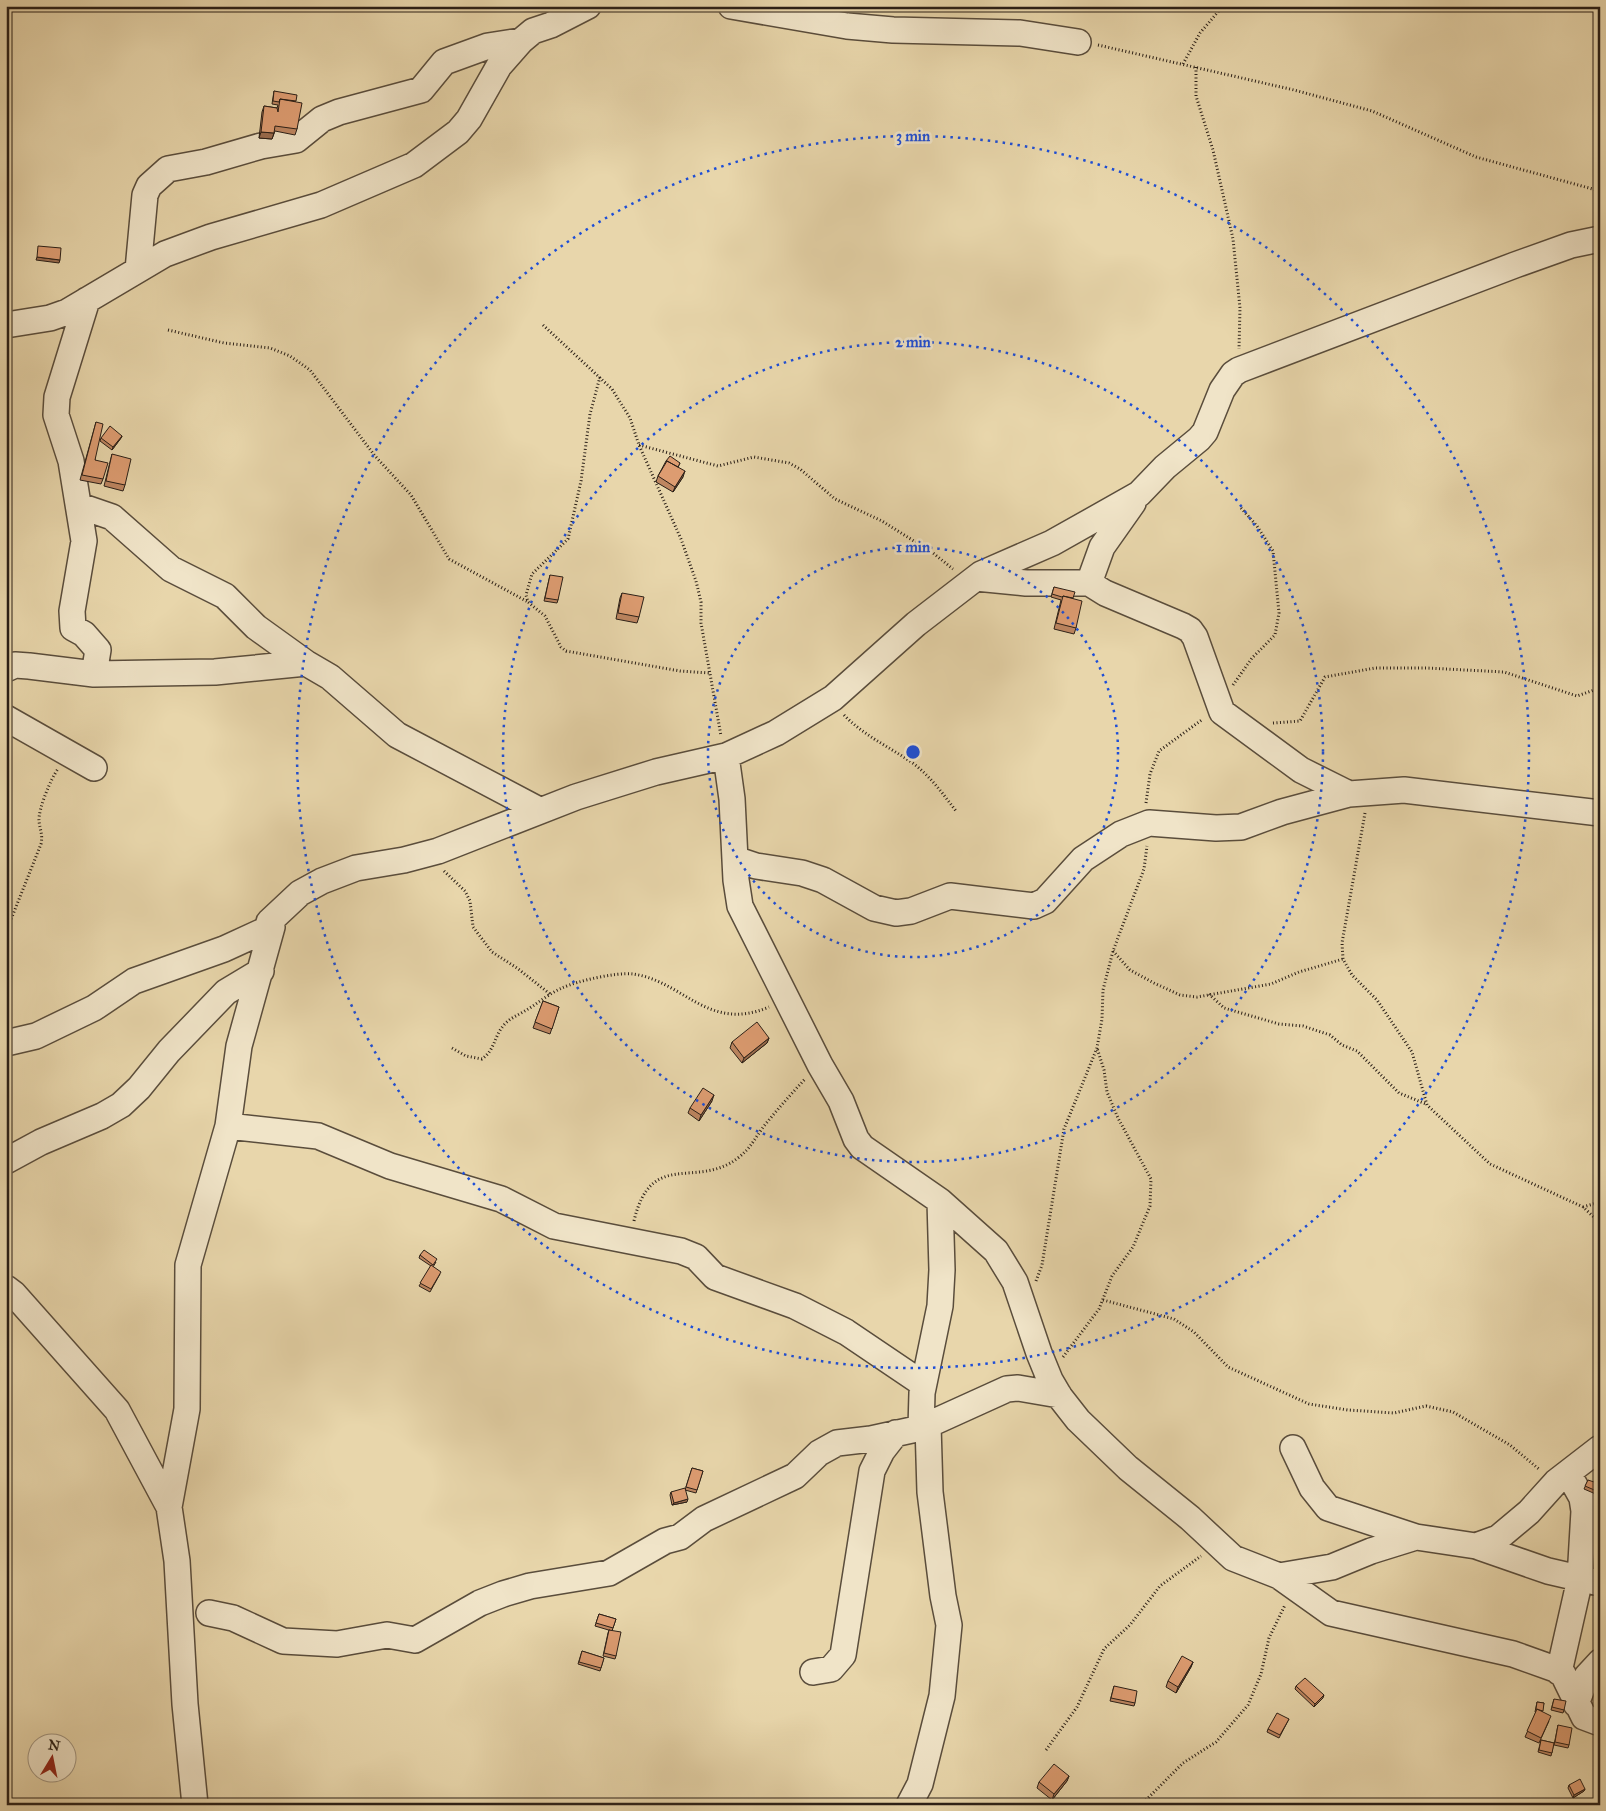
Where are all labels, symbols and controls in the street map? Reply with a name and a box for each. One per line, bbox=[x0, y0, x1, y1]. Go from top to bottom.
text: 3 min bbox=[896, 127, 931, 146]
text: 2 min bbox=[895, 333, 932, 351]
text: 1 min bbox=[896, 538, 931, 556]
centre of rings bbox=[904, 743, 922, 761]
north arrow bbox=[28, 1734, 78, 1784]
text: N bbox=[47, 1736, 62, 1755]

